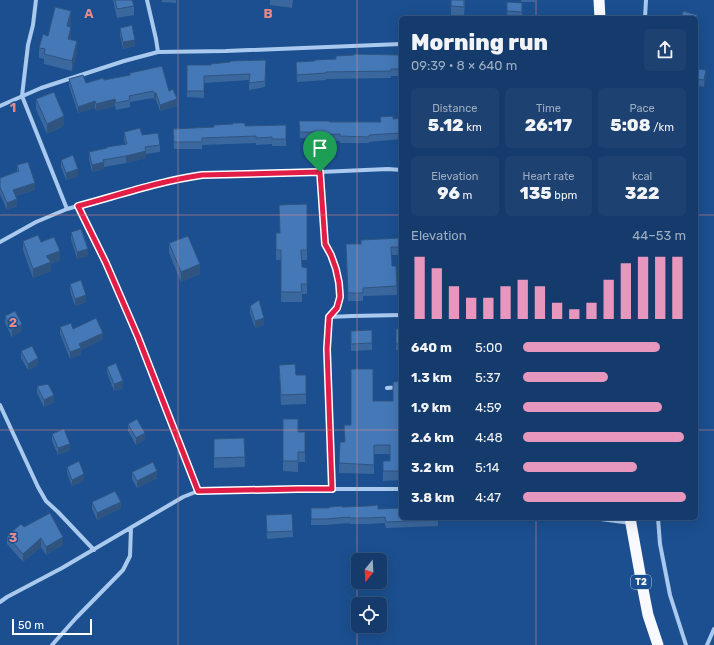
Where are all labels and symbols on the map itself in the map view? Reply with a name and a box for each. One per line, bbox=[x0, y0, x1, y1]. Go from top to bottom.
text: A bbox=[84, 6, 94, 21]
text: B bbox=[263, 6, 273, 21]
text: 1 bbox=[10, 100, 16, 115]
pin bbox=[303, 131, 337, 172]
text: 2 bbox=[9, 315, 17, 330]
text: 3 bbox=[9, 530, 18, 545]
north arrow bbox=[351, 553, 387, 589]
road number: T2 bbox=[631, 575, 651, 589]
scale bar bbox=[12, 617, 92, 636]

